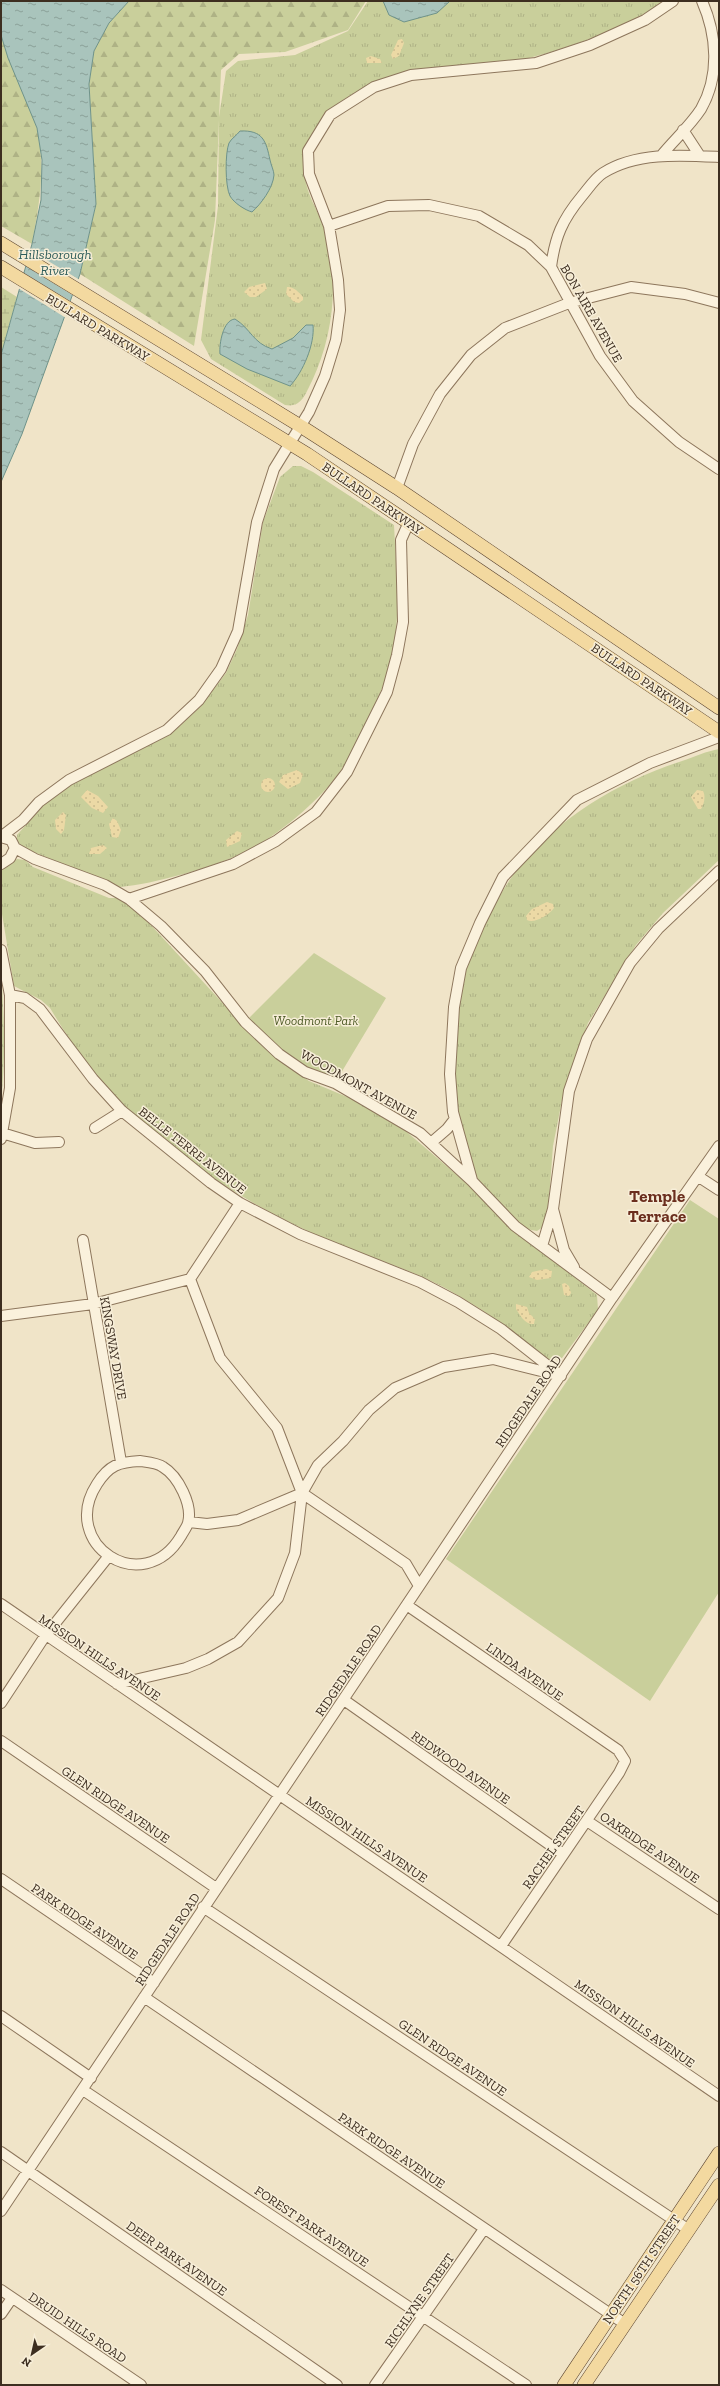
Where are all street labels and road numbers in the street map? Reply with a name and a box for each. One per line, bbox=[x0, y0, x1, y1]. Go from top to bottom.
street label: BON AIRE AVENUE bbox=[557, 262, 626, 365]
street label: BULLARD PARKWAY bbox=[43, 291, 152, 364]
street label: BULLARD PARKWAY bbox=[320, 459, 426, 538]
street label: BULLARD PARKWAY bbox=[589, 640, 695, 719]
street label: WOODMONT AVENUE bbox=[298, 1046, 420, 1123]
street label: BELLE TERRE AVENUE bbox=[136, 1104, 250, 1197]
street label: KINGSWAY DRIVE bbox=[97, 1295, 130, 1401]
street label: RIDGEDALE ROAD bbox=[492, 1353, 565, 1450]
street label: MISSION HILLS AVENUE bbox=[36, 1611, 164, 1704]
street label: RIDGEDALE ROAD bbox=[312, 1622, 385, 1719]
street label: LINDA AVENUE bbox=[483, 1639, 566, 1704]
street label: REDWOOD AVENUE bbox=[408, 1728, 513, 1807]
street label: GLEN RIDGE AVENUE bbox=[59, 1763, 173, 1846]
street label: MISSION HILLS AVENUE bbox=[303, 1793, 431, 1886]
street label: RACHEL STREET bbox=[519, 1803, 588, 1892]
street label: OAKRIDGE AVENUE bbox=[597, 1809, 703, 1886]
street label: PARK RIDGE AVENUE bbox=[29, 1880, 141, 1963]
street label: RIDGEDALE ROAD bbox=[132, 1890, 203, 1988]
street label: MISSION HILLS AVENUE bbox=[572, 1976, 698, 2071]
street label: GLEN RIDGE AVENUE bbox=[396, 2016, 510, 2099]
street label: PARK RIDGE AVENUE bbox=[336, 2109, 448, 2192]
street label: FOREST PARK AVENUE bbox=[252, 2183, 372, 2270]
street label: NORTH 56TH STREET bbox=[599, 2212, 683, 2327]
street label: DEER PARK AVENUE bbox=[123, 2218, 230, 2299]
street label: RICHLYNE STREET bbox=[381, 2250, 457, 2350]
street label: DRUID HILLS ROAD bbox=[26, 2289, 130, 2366]

